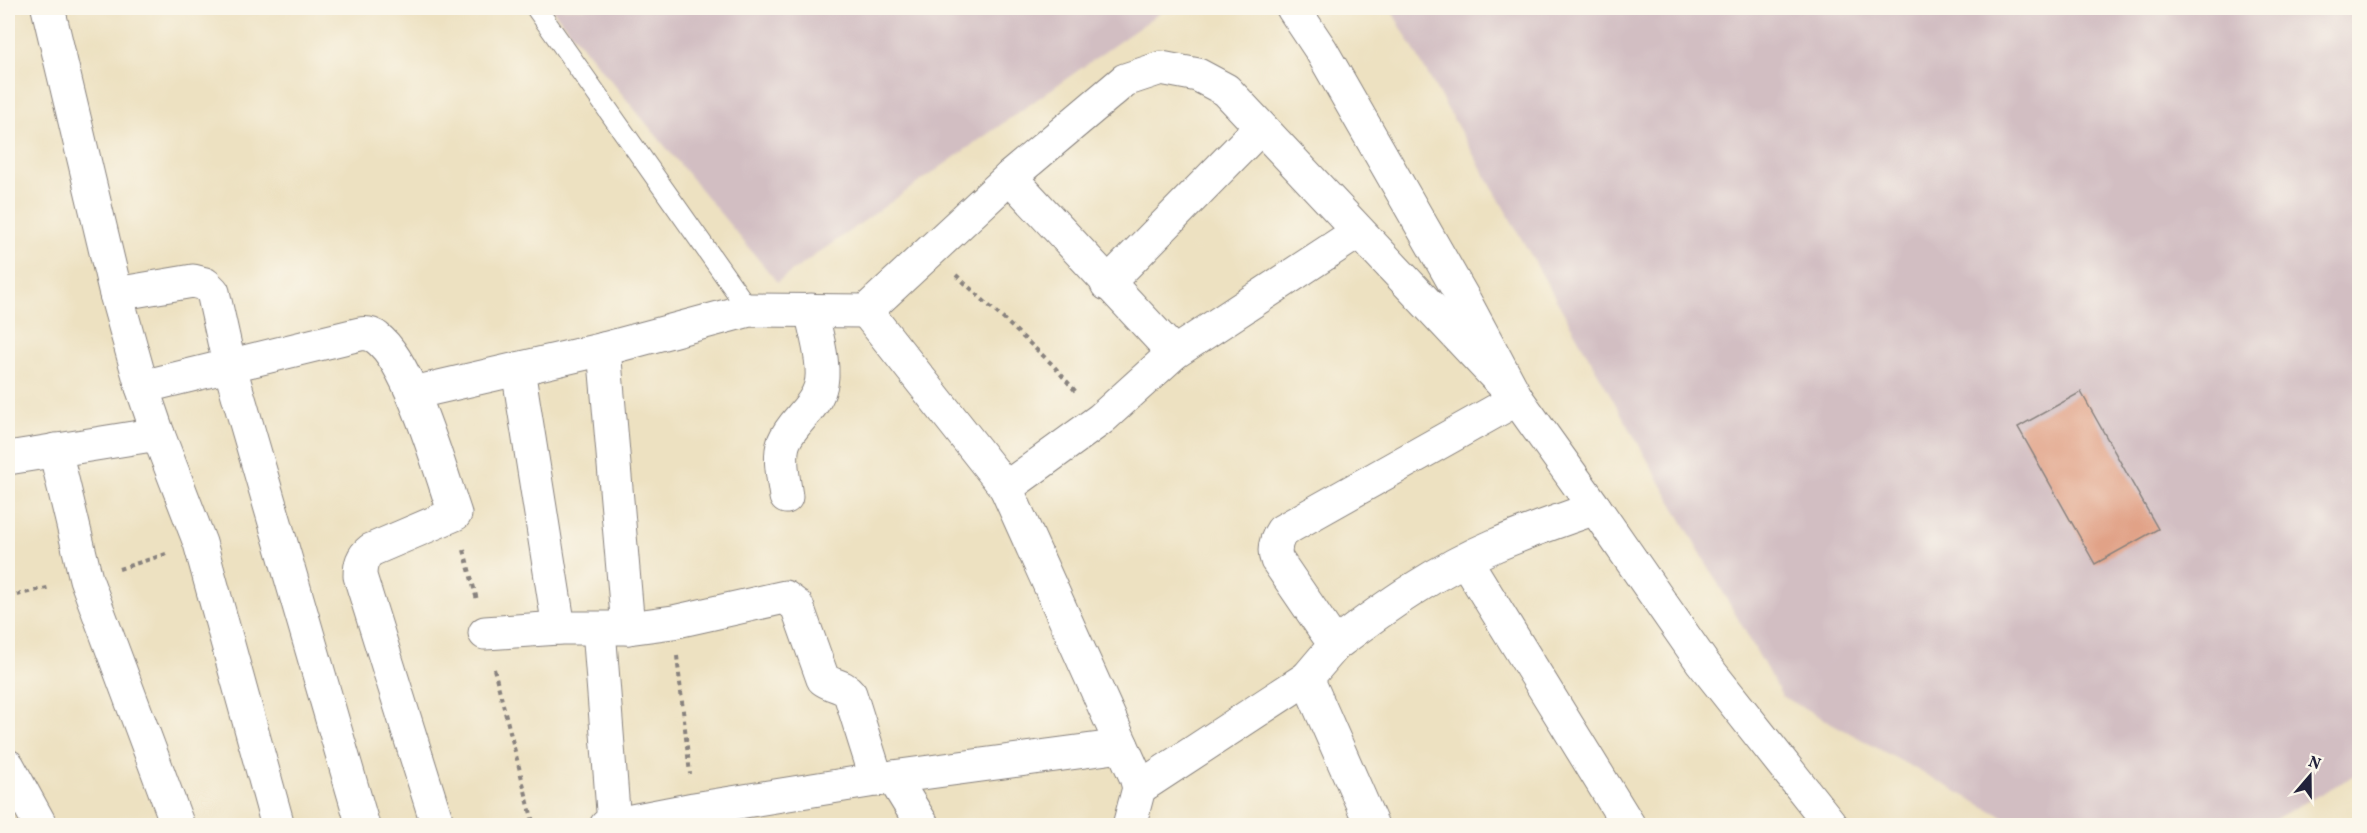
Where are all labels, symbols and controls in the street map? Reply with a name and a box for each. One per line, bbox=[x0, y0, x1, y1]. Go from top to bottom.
north arrow bbox=[2280, 746, 2340, 806]
text: N bbox=[2305, 751, 2324, 776]

